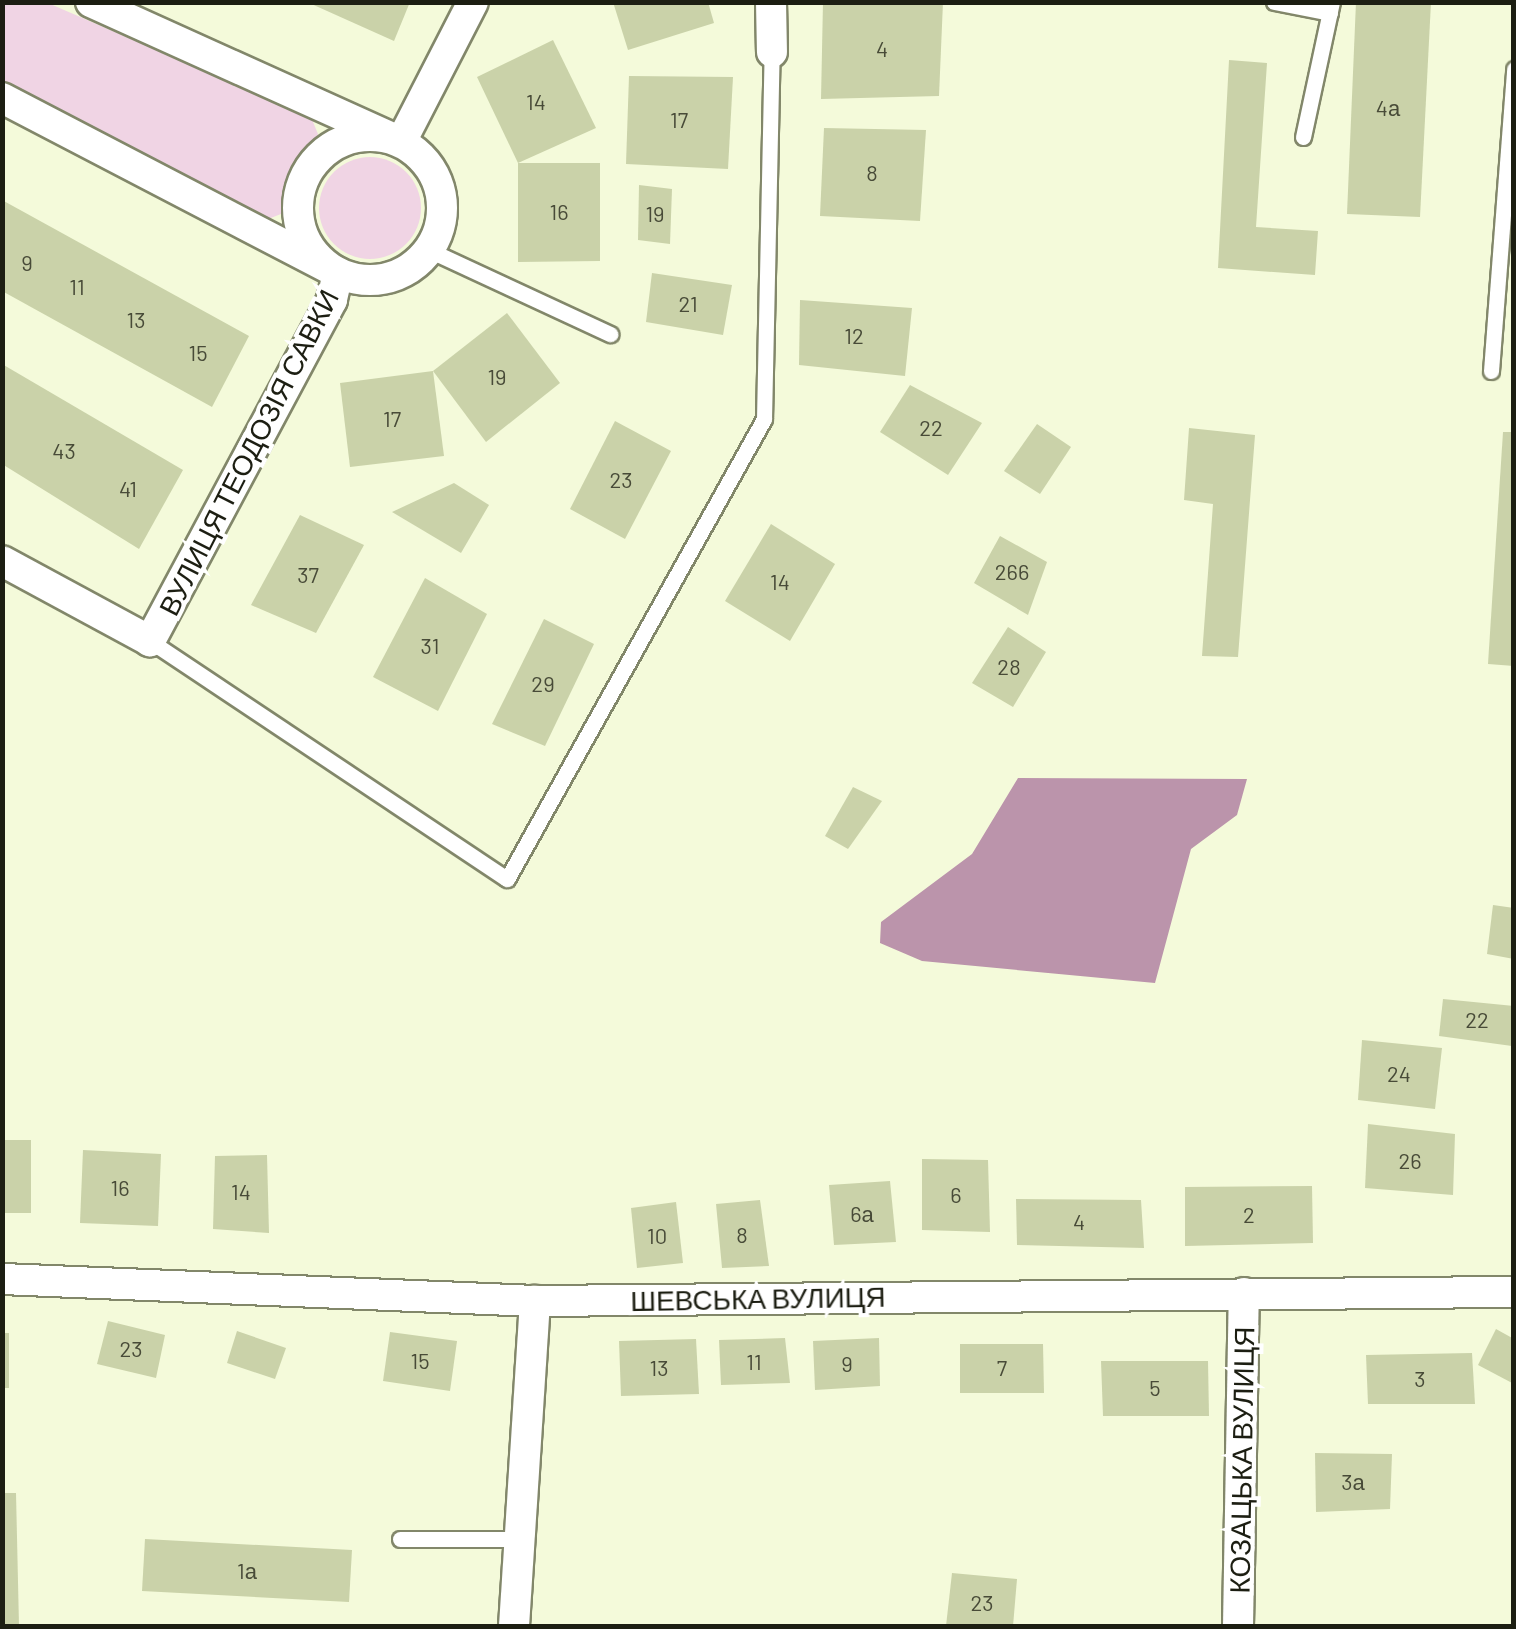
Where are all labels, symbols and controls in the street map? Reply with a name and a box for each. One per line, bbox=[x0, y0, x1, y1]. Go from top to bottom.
house number: 4 bbox=[876, 36, 888, 62]
house number: 14 bbox=[526, 89, 546, 115]
house number: 4а bbox=[1376, 95, 1400, 121]
house number: 17 bbox=[670, 107, 688, 133]
house number: 8 bbox=[866, 160, 878, 186]
house number: 16 bbox=[549, 199, 569, 225]
house number: 19 bbox=[645, 201, 665, 227]
house number: 9 bbox=[21, 250, 33, 276]
house number: 11 bbox=[69, 274, 85, 300]
street label: ВУЛИЦЯ ТЕОДОЗІЯ САВКИ bbox=[151, 283, 345, 621]
house number: 21 bbox=[678, 291, 698, 317]
house number: 13 bbox=[126, 307, 146, 333]
house number: 12 bbox=[844, 323, 864, 349]
house number: 15 bbox=[188, 340, 208, 366]
house number: 19 bbox=[487, 364, 507, 390]
house number: 17 bbox=[383, 406, 401, 432]
house number: 22 bbox=[919, 415, 943, 441]
house number: 43 bbox=[52, 438, 76, 464]
house number: 23 bbox=[610, 467, 632, 493]
house number: 41 bbox=[119, 476, 137, 502]
house number: 266 bbox=[995, 559, 1029, 585]
house number: 37 bbox=[297, 562, 319, 588]
house number: 14 bbox=[770, 569, 790, 595]
house number: 31 bbox=[421, 633, 439, 659]
house number: 28 bbox=[997, 654, 1021, 680]
house number: 29 bbox=[531, 671, 555, 697]
house number: 22 bbox=[1465, 1007, 1489, 1033]
house number: 24 bbox=[1387, 1061, 1411, 1087]
house number: 26 bbox=[1398, 1148, 1422, 1174]
house number: 16 bbox=[110, 1175, 130, 1201]
house number: 14 bbox=[231, 1179, 251, 1205]
house number: 6 bbox=[950, 1182, 962, 1208]
house number: 6а bbox=[850, 1201, 874, 1227]
house number: 2 bbox=[1243, 1202, 1255, 1228]
house number: 4 bbox=[1073, 1209, 1085, 1235]
house number: 8 bbox=[736, 1222, 748, 1248]
house number: 10 bbox=[647, 1223, 667, 1249]
street label: ШЕВСЬКА ВУЛИЦЯ bbox=[630, 1279, 886, 1317]
street label: КОЗАЦЬКА ВУЛИЦЯ bbox=[1222, 1326, 1260, 1594]
house number: 23 bbox=[120, 1336, 142, 1362]
house number: 15 bbox=[410, 1348, 430, 1374]
house number: 11 bbox=[746, 1349, 762, 1375]
house number: 9 bbox=[841, 1351, 853, 1377]
house number: 13 bbox=[649, 1355, 669, 1381]
house number: 7 bbox=[997, 1355, 1007, 1381]
house number: 3 bbox=[1414, 1366, 1426, 1392]
house number: 5 bbox=[1149, 1375, 1161, 1401]
house number: 3а bbox=[1341, 1469, 1365, 1495]
house number: 1а bbox=[237, 1558, 257, 1584]
house number: 23 bbox=[971, 1590, 993, 1616]

